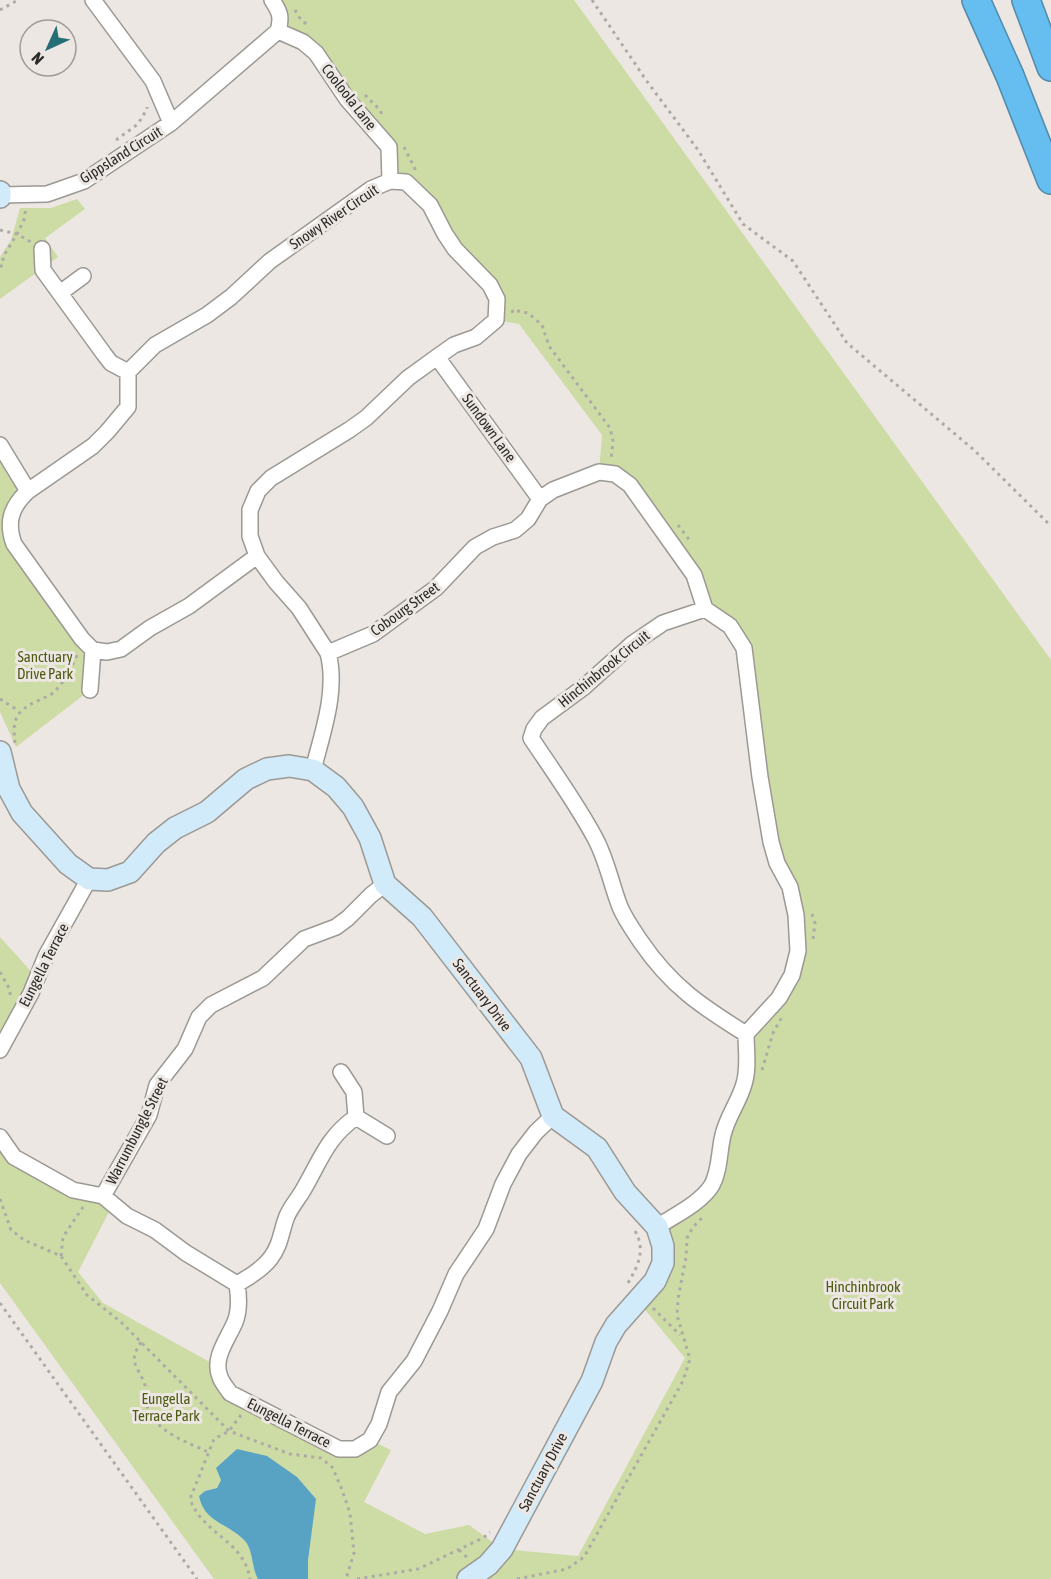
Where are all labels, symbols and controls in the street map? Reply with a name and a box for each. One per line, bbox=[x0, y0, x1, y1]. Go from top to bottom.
north arrow bbox=[18, 18, 78, 78]
text: N bbox=[28, 49, 47, 68]
street label: Cooloola Lane bbox=[318, 60, 380, 133]
street label: Gippsland Circuit bbox=[77, 123, 165, 187]
street label: Snowy River Circuit bbox=[286, 181, 381, 252]
street label: Sundown Lane bbox=[459, 390, 520, 465]
street label: Cobourg Street bbox=[367, 578, 442, 639]
street label: Hinchinbrook Circuit bbox=[555, 627, 653, 711]
park label: Sanctuary Drive Park bbox=[17, 648, 74, 682]
street label: Eungella Terrace bbox=[15, 920, 72, 1009]
street label: Sanctuary Drive bbox=[450, 955, 515, 1034]
street label: Warrumbungle Street bbox=[102, 1074, 171, 1187]
park label: Hinchinbrook Circuit Park bbox=[825, 1278, 901, 1312]
park label: Eungella Terrace Park bbox=[132, 1390, 200, 1424]
street label: Eungella Terrace bbox=[245, 1394, 334, 1451]
street label: Sanctuary Drive bbox=[515, 1429, 570, 1514]

